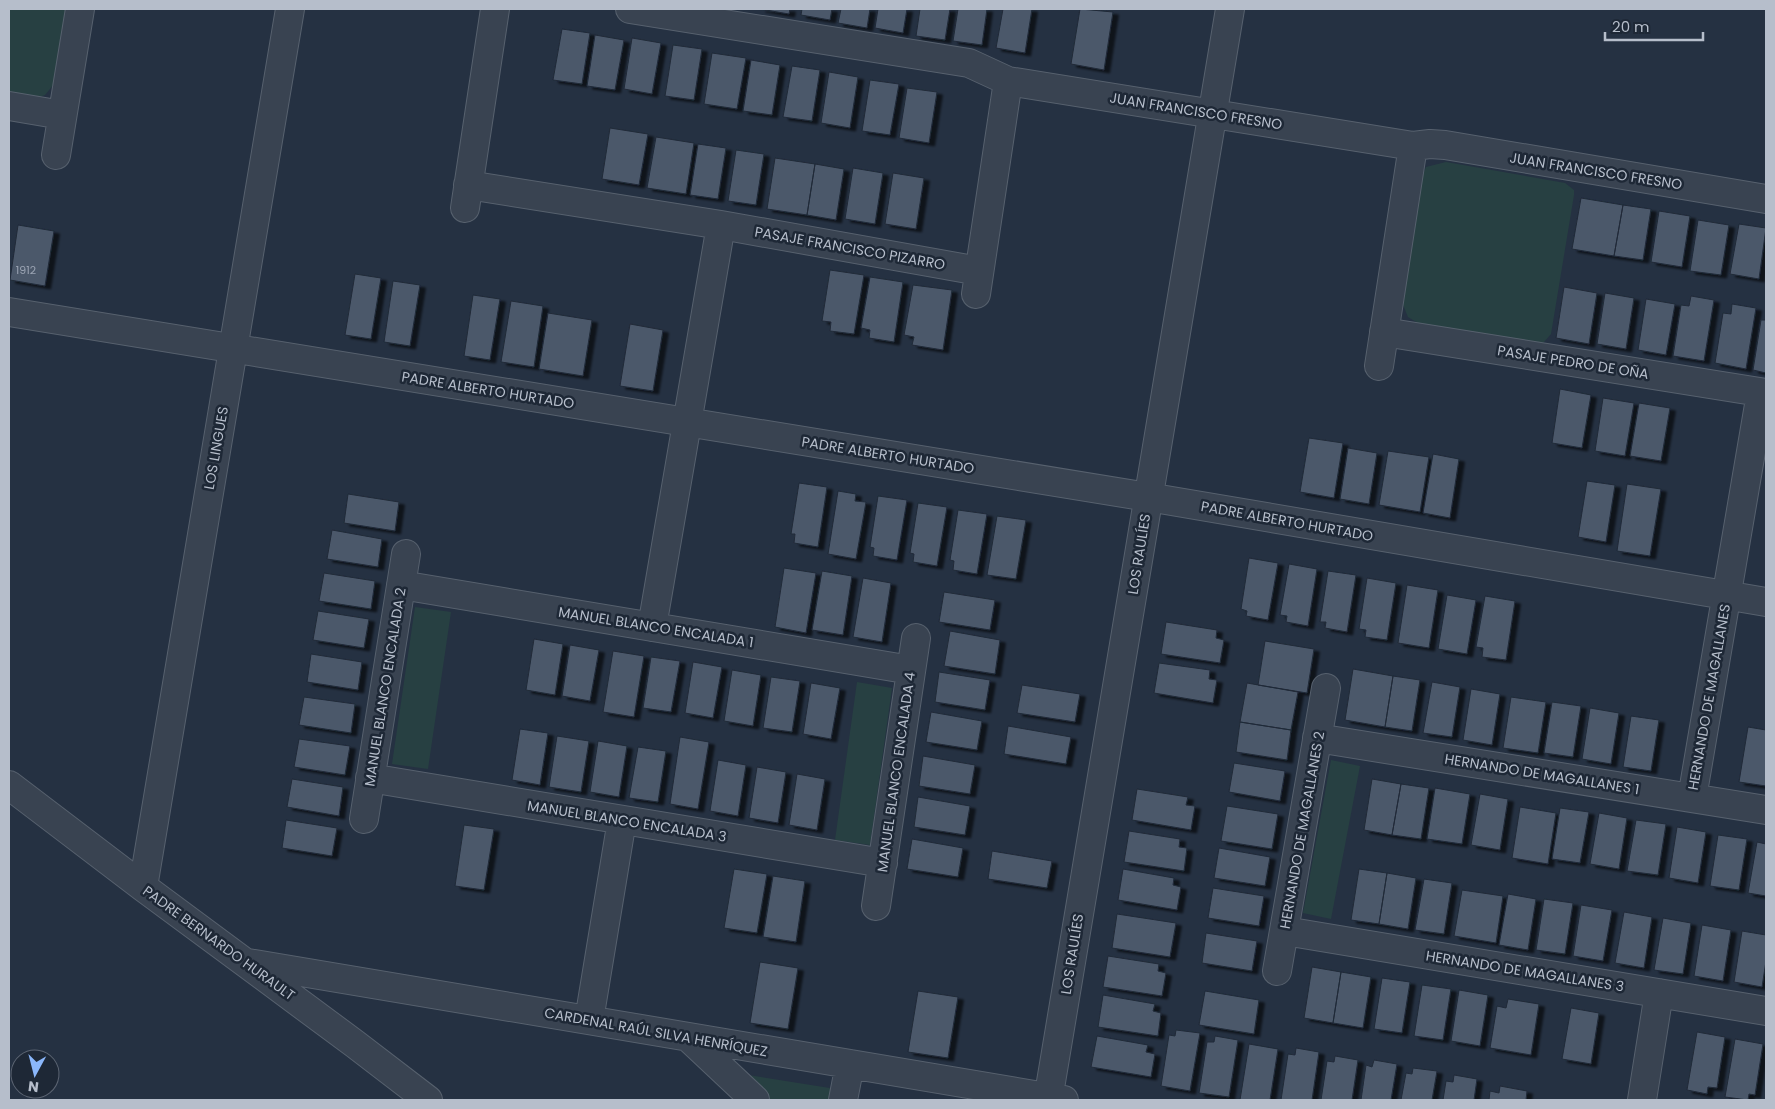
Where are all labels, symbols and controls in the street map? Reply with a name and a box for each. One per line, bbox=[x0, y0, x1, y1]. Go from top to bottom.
scale bar bbox=[1605, 10, 1702, 42]
text: 20 m bbox=[1612, 16, 1650, 37]
street label: JUAN FRANCISCO FRESNO bbox=[1108, 87, 1284, 135]
street label: JUAN FRANCISCO FRESNO bbox=[1508, 147, 1684, 195]
street label: PASAJE FRANCISCO PIZARRO bbox=[753, 221, 947, 275]
house number: 1912 bbox=[16, 262, 36, 278]
street label: PASAJE PEDRO DE OÑA bbox=[1496, 340, 1650, 384]
street label: PADRE ALBERTO HURTADO bbox=[400, 366, 576, 414]
street label: LOS LINGUES bbox=[199, 405, 233, 491]
street label: PADRE ALBERTO HURTADO bbox=[800, 431, 976, 479]
street label: PADRE ALBERTO HURTADO bbox=[1199, 496, 1375, 546]
street label: LOS RAULÍES bbox=[1123, 512, 1155, 596]
street label: MANUEL BLANCO ENCALADA 2 bbox=[359, 586, 411, 788]
street label: MANUEL BLANCO ENCALADA 1 bbox=[557, 602, 755, 652]
street label: HERNANDO DE MAGALLANES bbox=[1683, 602, 1735, 792]
street label: MANUEL BLANCO ENCALADA 4 bbox=[872, 670, 920, 873]
street label: HERNANDO DE MAGALLANES 2 bbox=[1275, 730, 1329, 930]
street label: HERNANDO DE MAGALLANES 1 bbox=[1443, 749, 1641, 799]
street label: MANUEL BLANCO ENCALADA 3 bbox=[526, 795, 728, 847]
street label: PADRE BERNARDO HURAULT bbox=[139, 881, 300, 1005]
street label: LOS RAULÍES bbox=[1056, 912, 1088, 996]
street label: HERNANDO DE MAGALLANES 3 bbox=[1424, 945, 1626, 997]
street label: CARDENAL RAÚL SILVA HENRÍQUEZ bbox=[543, 1002, 769, 1062]
north arrow bbox=[10, 1049, 60, 1099]
text: N bbox=[27, 1076, 40, 1097]

